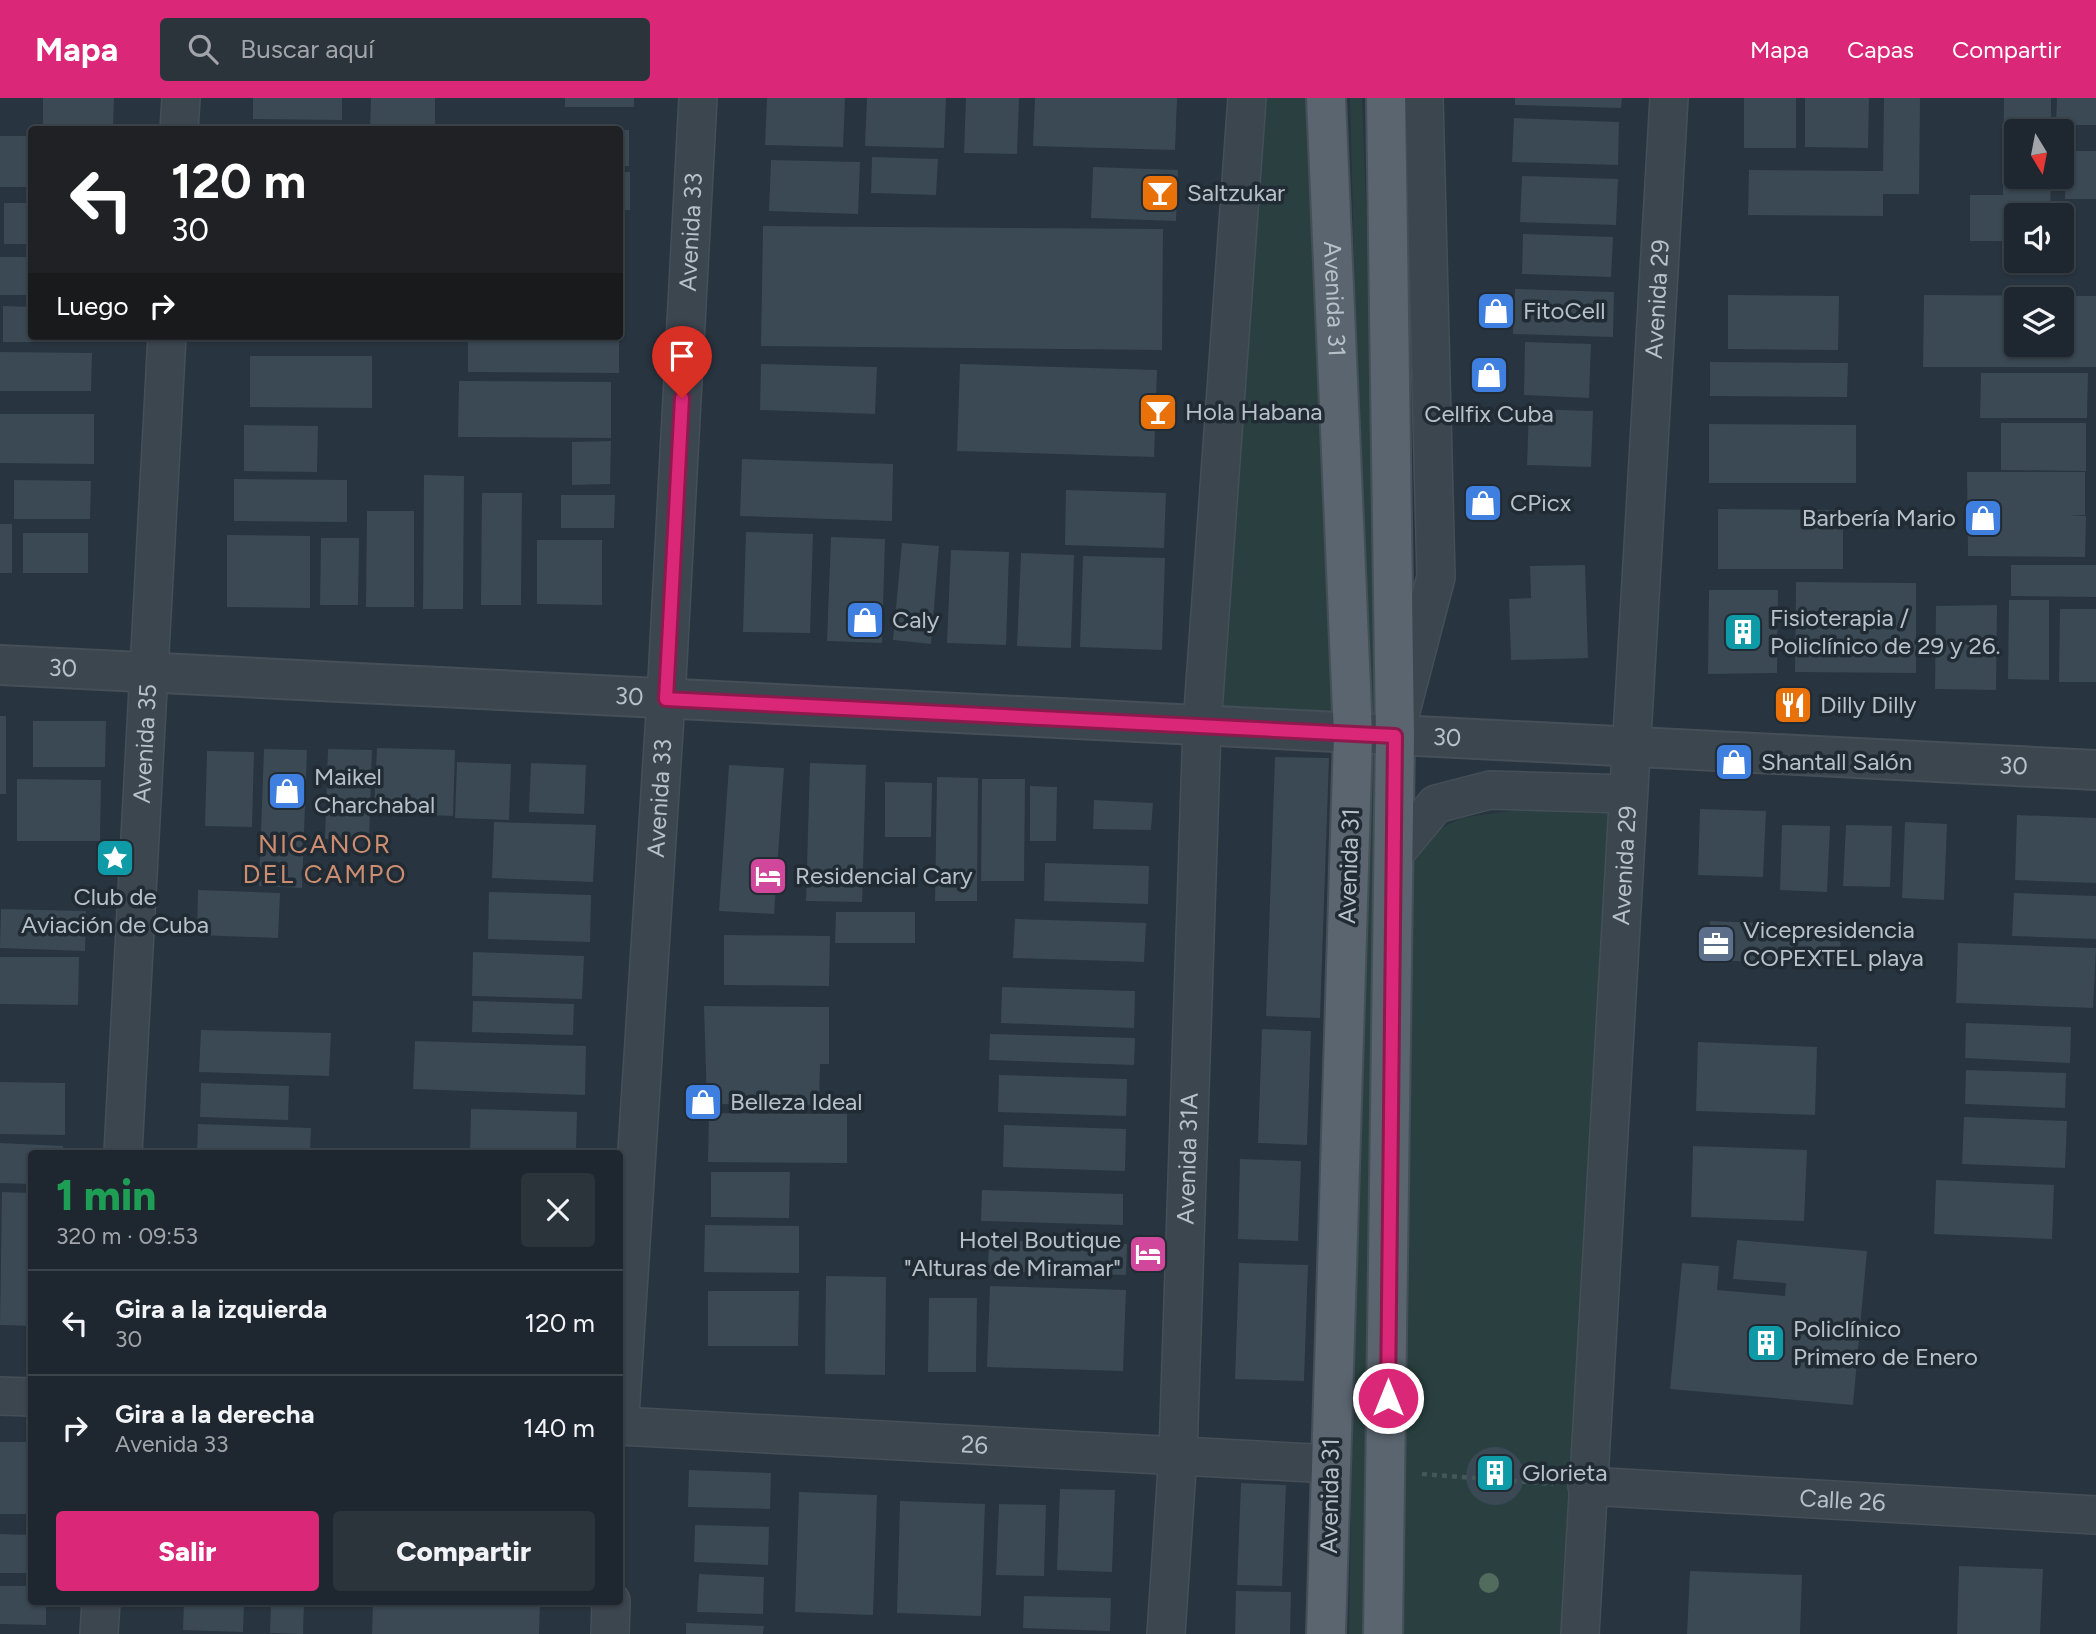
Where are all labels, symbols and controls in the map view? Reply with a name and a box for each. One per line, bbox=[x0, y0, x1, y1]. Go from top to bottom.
search box bbox=[160, 18, 650, 81]
text: Mapa bbox=[35, 30, 118, 69]
icon: search bbox=[184, 30, 222, 68]
text: Buscar aquí bbox=[240, 33, 374, 65]
text: Mapa bbox=[1750, 35, 1809, 64]
text: Capas bbox=[1847, 35, 1914, 64]
text: Compartir bbox=[1952, 35, 2061, 64]
north arrow bbox=[2004, 119, 2074, 189]
map controls bbox=[2004, 119, 2074, 357]
text: 120 m bbox=[171, 151, 306, 210]
icon: left bbox=[56, 154, 147, 245]
street label: Avenida 33 bbox=[673, 172, 708, 292]
bar icon: Saltzukar bbox=[1139, 172, 1181, 214]
place label: Saltzukar bbox=[1187, 178, 1285, 207]
button: sound bbox=[2004, 203, 2074, 273]
text: 30 bbox=[171, 211, 209, 249]
street label: Avenida 29 bbox=[1639, 239, 1675, 360]
street label: Avenida 31 bbox=[1318, 240, 1352, 357]
icon: right bbox=[143, 287, 181, 325]
button: layers bbox=[2004, 287, 2074, 357]
text: Luego bbox=[56, 290, 129, 322]
shop icon: FitoCell bbox=[1475, 290, 1517, 332]
place label: FitoCell bbox=[1523, 296, 1606, 325]
pin bbox=[652, 326, 712, 398]
icon: arrive bbox=[663, 337, 701, 375]
shop icon: Cellfix Cuba bbox=[1468, 354, 1510, 396]
bar icon: Hola Habana bbox=[1137, 391, 1179, 433]
place label: Hola Habana bbox=[1185, 397, 1323, 426]
place label: Cellfix Cuba bbox=[1424, 399, 1554, 428]
shop icon: CPicx bbox=[1462, 482, 1504, 524]
place label: CPicx bbox=[1510, 488, 1572, 517]
shop icon: Barbería Mario bbox=[1962, 497, 2004, 539]
place label: Barbería Mario bbox=[1802, 503, 1956, 532]
shop icon: Caly bbox=[844, 599, 886, 641]
place label: Fisioterapia / Policlínico de 29 y 26. bbox=[1770, 603, 2001, 660]
place label: Caly bbox=[892, 605, 940, 634]
building icon: Fisioterapia / Policlínico de 29 y 26. bbox=[1722, 611, 1764, 653]
street label: 30 bbox=[48, 652, 78, 683]
street label: 30 bbox=[614, 681, 644, 711]
street label: Avenida 35 bbox=[127, 683, 162, 804]
restaurant icon: Dilly Dilly bbox=[1772, 684, 1814, 726]
place label: Dilly Dilly bbox=[1820, 690, 1917, 719]
street label: 30 bbox=[1432, 722, 1462, 752]
street label: Avenida 33 bbox=[641, 738, 677, 858]
shop icon: Shantall Salón bbox=[1713, 741, 1755, 783]
place label: Shantall Salón bbox=[1761, 747, 1912, 776]
street label: 30 bbox=[1999, 750, 2028, 781]
place label: Maikel Charchabal bbox=[314, 762, 435, 819]
shop icon: Maikel Charchabal bbox=[266, 770, 308, 812]
street label: Avenida 29 bbox=[1606, 805, 1642, 926]
street label: Avenida 31 bbox=[1332, 808, 1365, 924]
district label: NICANOR DEL CAMPO bbox=[243, 828, 407, 890]
place icon: Club de Aviación de Cuba bbox=[94, 837, 136, 879]
hotel icon: Residencial Cary bbox=[747, 855, 789, 897]
place label: Residencial Cary bbox=[795, 861, 973, 890]
place label: Club de Aviación de Cuba bbox=[21, 882, 209, 939]
place label: Vicepresidencia COPEXTEL playa bbox=[1743, 915, 1924, 972]
office icon: Vicepresidencia COPEXTEL playa bbox=[1695, 923, 1737, 965]
shop icon: Belleza Ideal bbox=[682, 1081, 724, 1123]
place label: Belleza Ideal bbox=[730, 1087, 863, 1116]
street label: Avenida 31A bbox=[1171, 1091, 1204, 1225]
text: 1 min bbox=[56, 1170, 156, 1221]
button: close bbox=[521, 1173, 595, 1247]
text: 320 m · 09:53 bbox=[56, 1222, 198, 1250]
place label: Hotel Boutique "Alturas de Miramar" bbox=[904, 1225, 1121, 1282]
hotel icon: Hotel Boutique "Alturas de Miramar" bbox=[1127, 1233, 1169, 1275]
text: Gira a la izquierda bbox=[115, 1293, 327, 1325]
icon: left bbox=[56, 1304, 94, 1342]
text: 120 m bbox=[525, 1307, 595, 1339]
place label: Policlínico Primero de Enero bbox=[1793, 1314, 1978, 1371]
building icon: Policlínico Primero de Enero bbox=[1745, 1322, 1787, 1364]
text: 30 bbox=[115, 1325, 142, 1353]
position arrow bbox=[1351, 1361, 1425, 1435]
text: Gira a la derecha bbox=[115, 1398, 315, 1430]
icon: right bbox=[56, 1409, 94, 1447]
text: 140 m bbox=[523, 1412, 595, 1444]
street label: 26 bbox=[960, 1429, 989, 1460]
text: Avenida 33 bbox=[115, 1430, 229, 1458]
street label: Avenida 31 bbox=[1314, 1438, 1345, 1554]
building icon: Glorieta bbox=[1474, 1452, 1516, 1494]
place label: Glorieta bbox=[1522, 1458, 1607, 1487]
street label: Calle 26 bbox=[1799, 1483, 1886, 1517]
button: Salir bbox=[56, 1511, 319, 1591]
button: Compartir bbox=[333, 1511, 595, 1591]

